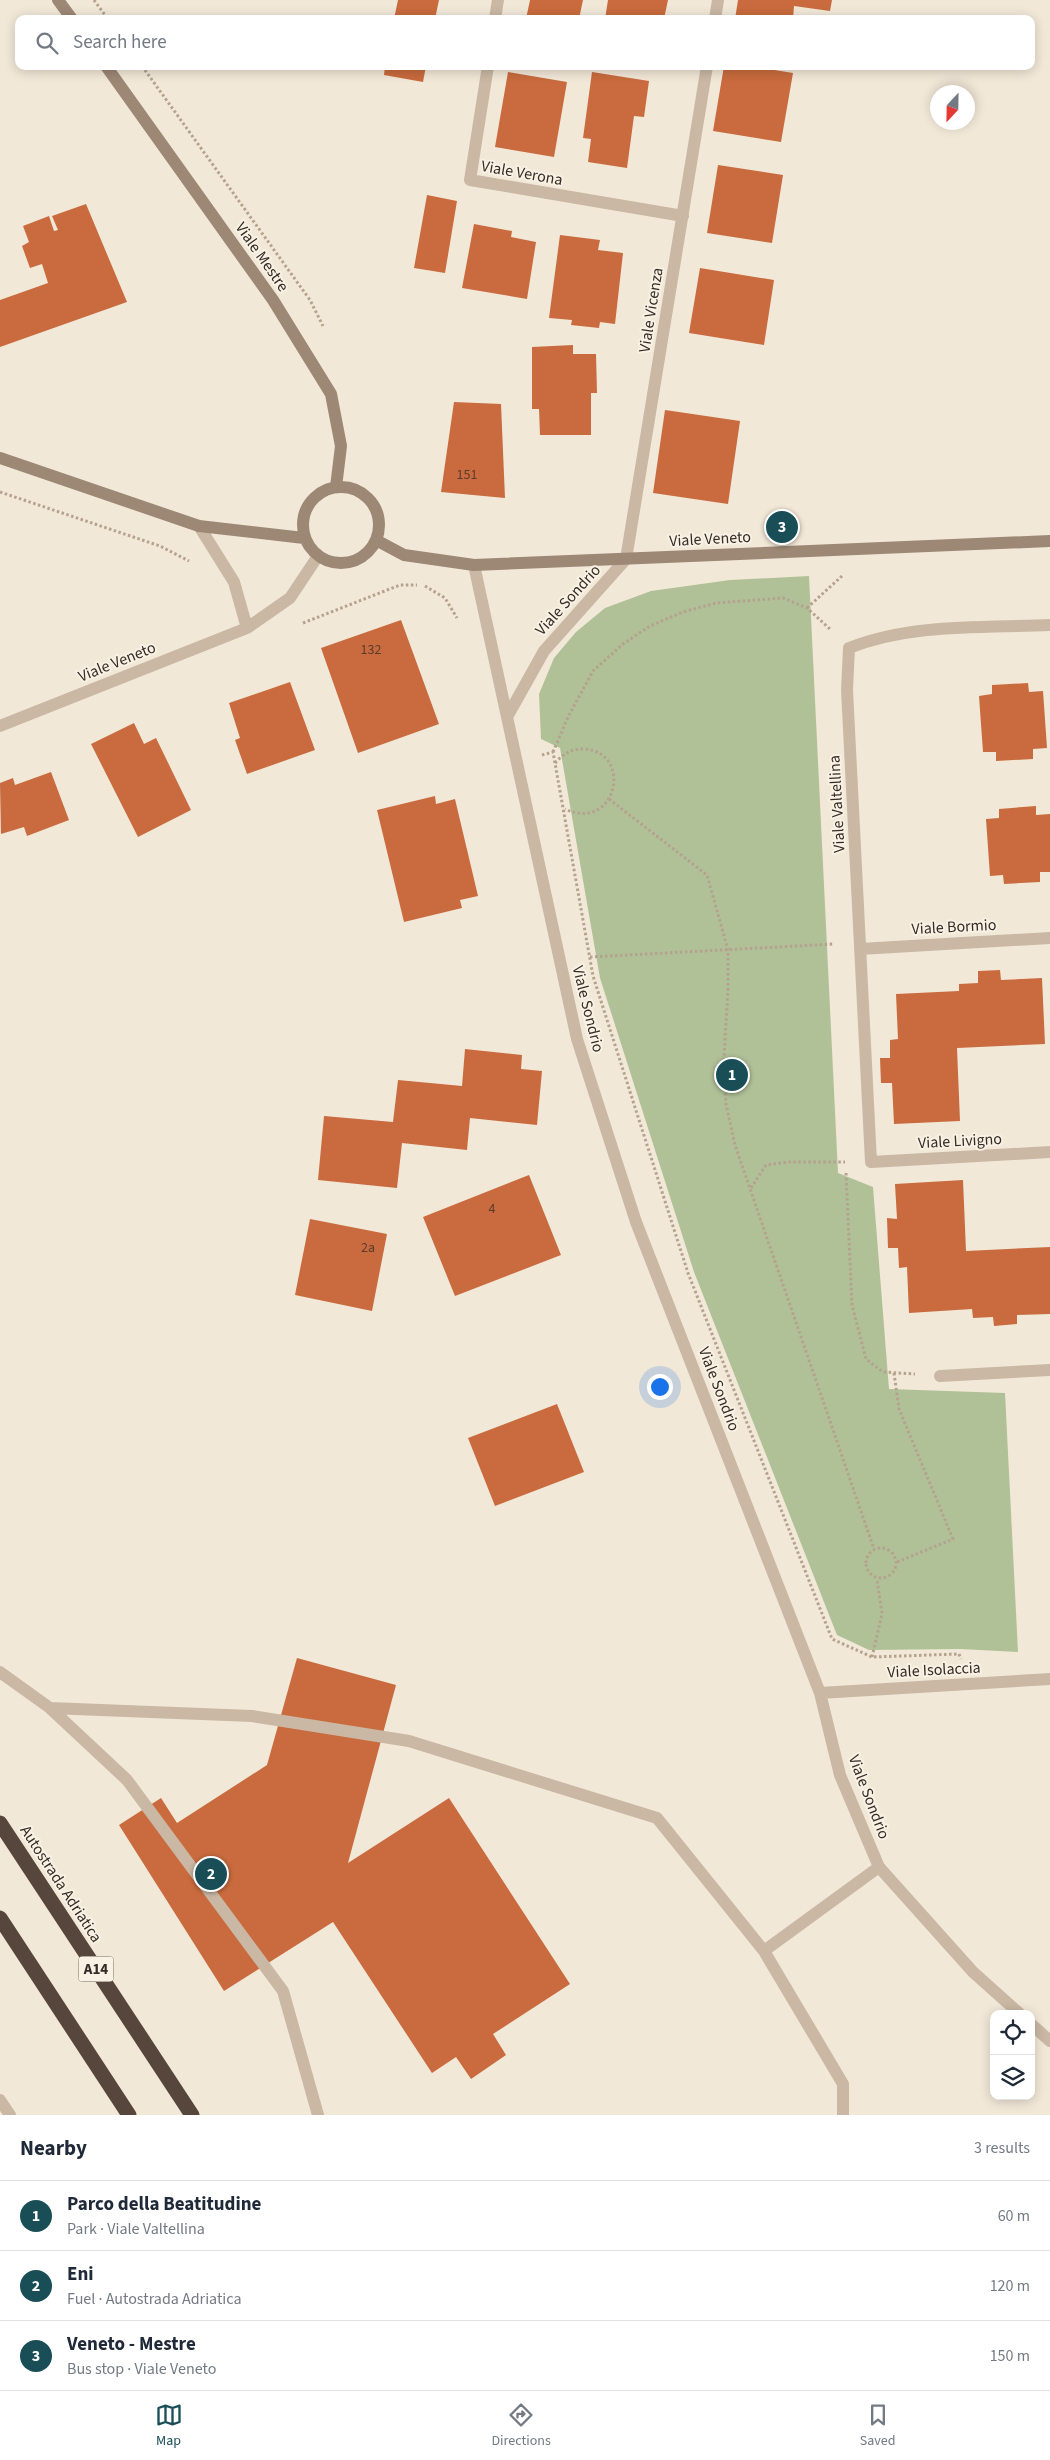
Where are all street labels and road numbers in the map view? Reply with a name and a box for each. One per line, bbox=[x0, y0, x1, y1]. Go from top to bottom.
street label: Viale Verona bbox=[480, 155, 564, 191]
street label: Viale Mestre bbox=[230, 218, 294, 296]
street label: Viale Vicenza bbox=[633, 266, 669, 354]
street label: Viale Veneto bbox=[669, 526, 751, 552]
street label: Viale Sondrio bbox=[530, 560, 606, 640]
street label: Viale Veneto bbox=[75, 636, 159, 688]
street label: Viale Valtellina bbox=[823, 755, 851, 853]
street label: Viale Bormio bbox=[911, 914, 997, 940]
street label: Viale Sondrio bbox=[567, 963, 609, 1055]
street label: Viale Livigno bbox=[917, 1128, 1003, 1154]
street label: Viale Sondrio bbox=[693, 1344, 745, 1434]
street label: Viale Isolaccia bbox=[887, 1657, 981, 1683]
street label: Viale Sondrio bbox=[843, 1752, 895, 1842]
street label: Autostrada Adriatica bbox=[15, 1821, 107, 1947]
road number: A14 bbox=[78, 1956, 114, 1982]

